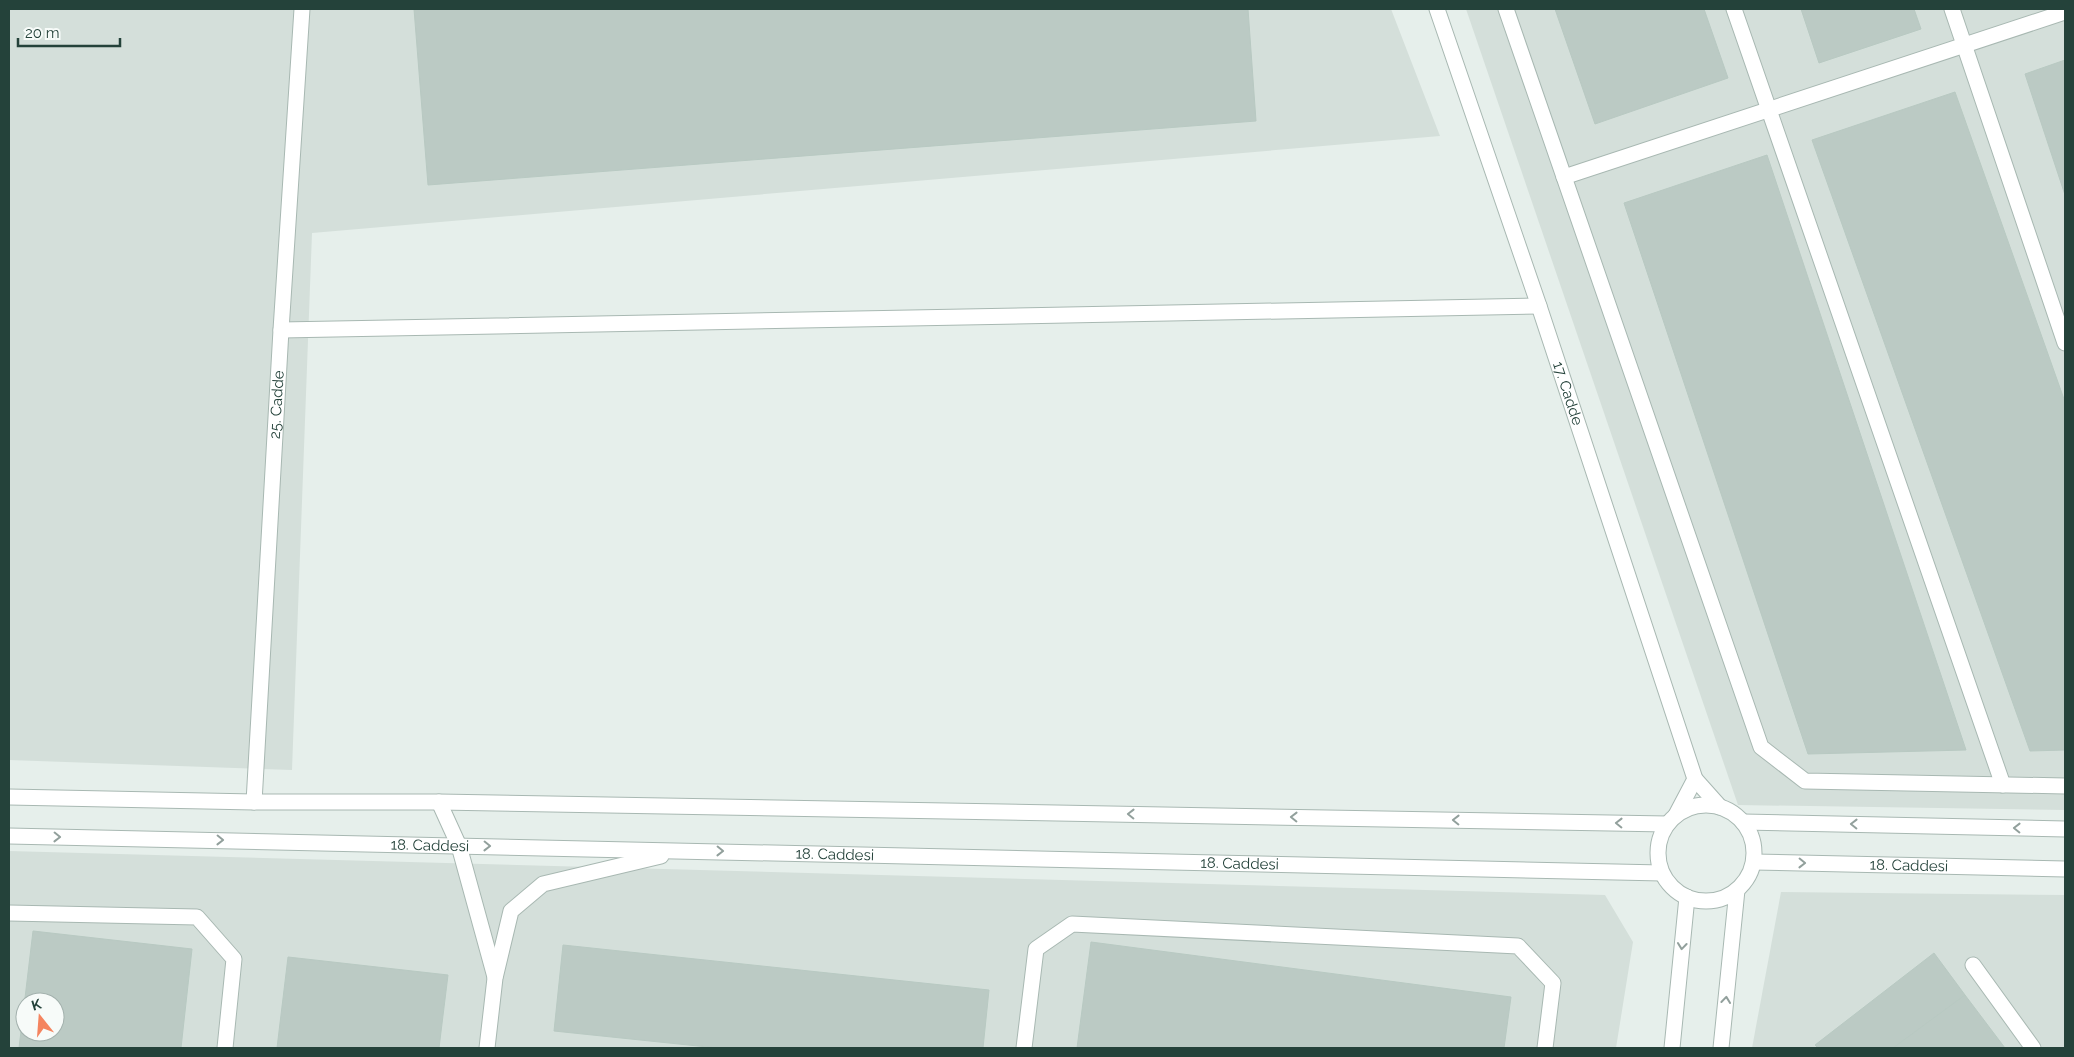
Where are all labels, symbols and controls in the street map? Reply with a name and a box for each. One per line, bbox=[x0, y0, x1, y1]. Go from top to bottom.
scale bar bbox=[18, 15, 120, 47]
text: 20 m bbox=[25, 24, 60, 42]
street label: 17. Cadde bbox=[1549, 359, 1587, 428]
street label: 25. Cadde bbox=[266, 370, 288, 439]
one-way arrow bbox=[1127, 809, 1134, 819]
one-way arrow bbox=[1289, 812, 1297, 822]
one-way arrow bbox=[1452, 815, 1460, 825]
one-way arrow bbox=[1614, 818, 1622, 828]
one-way arrow bbox=[1850, 819, 1858, 830]
one-way arrow bbox=[2012, 823, 2020, 833]
one-way arrow bbox=[54, 832, 62, 842]
one-way arrow bbox=[216, 835, 224, 846]
street label: 18. Caddesi bbox=[390, 836, 469, 855]
one-way arrow bbox=[484, 841, 492, 851]
street label: 18. Caddesi bbox=[795, 845, 874, 864]
one-way arrow bbox=[716, 846, 724, 857]
street label: 18. Caddesi bbox=[1200, 854, 1279, 873]
street label: 18. Caddesi bbox=[1870, 856, 1948, 875]
one-way arrow bbox=[1799, 858, 1807, 868]
one-way arrow bbox=[1677, 942, 1688, 950]
north arrow bbox=[15, 992, 65, 1042]
text: K bbox=[29, 995, 44, 1014]
one-way arrow bbox=[1720, 995, 1731, 1003]

